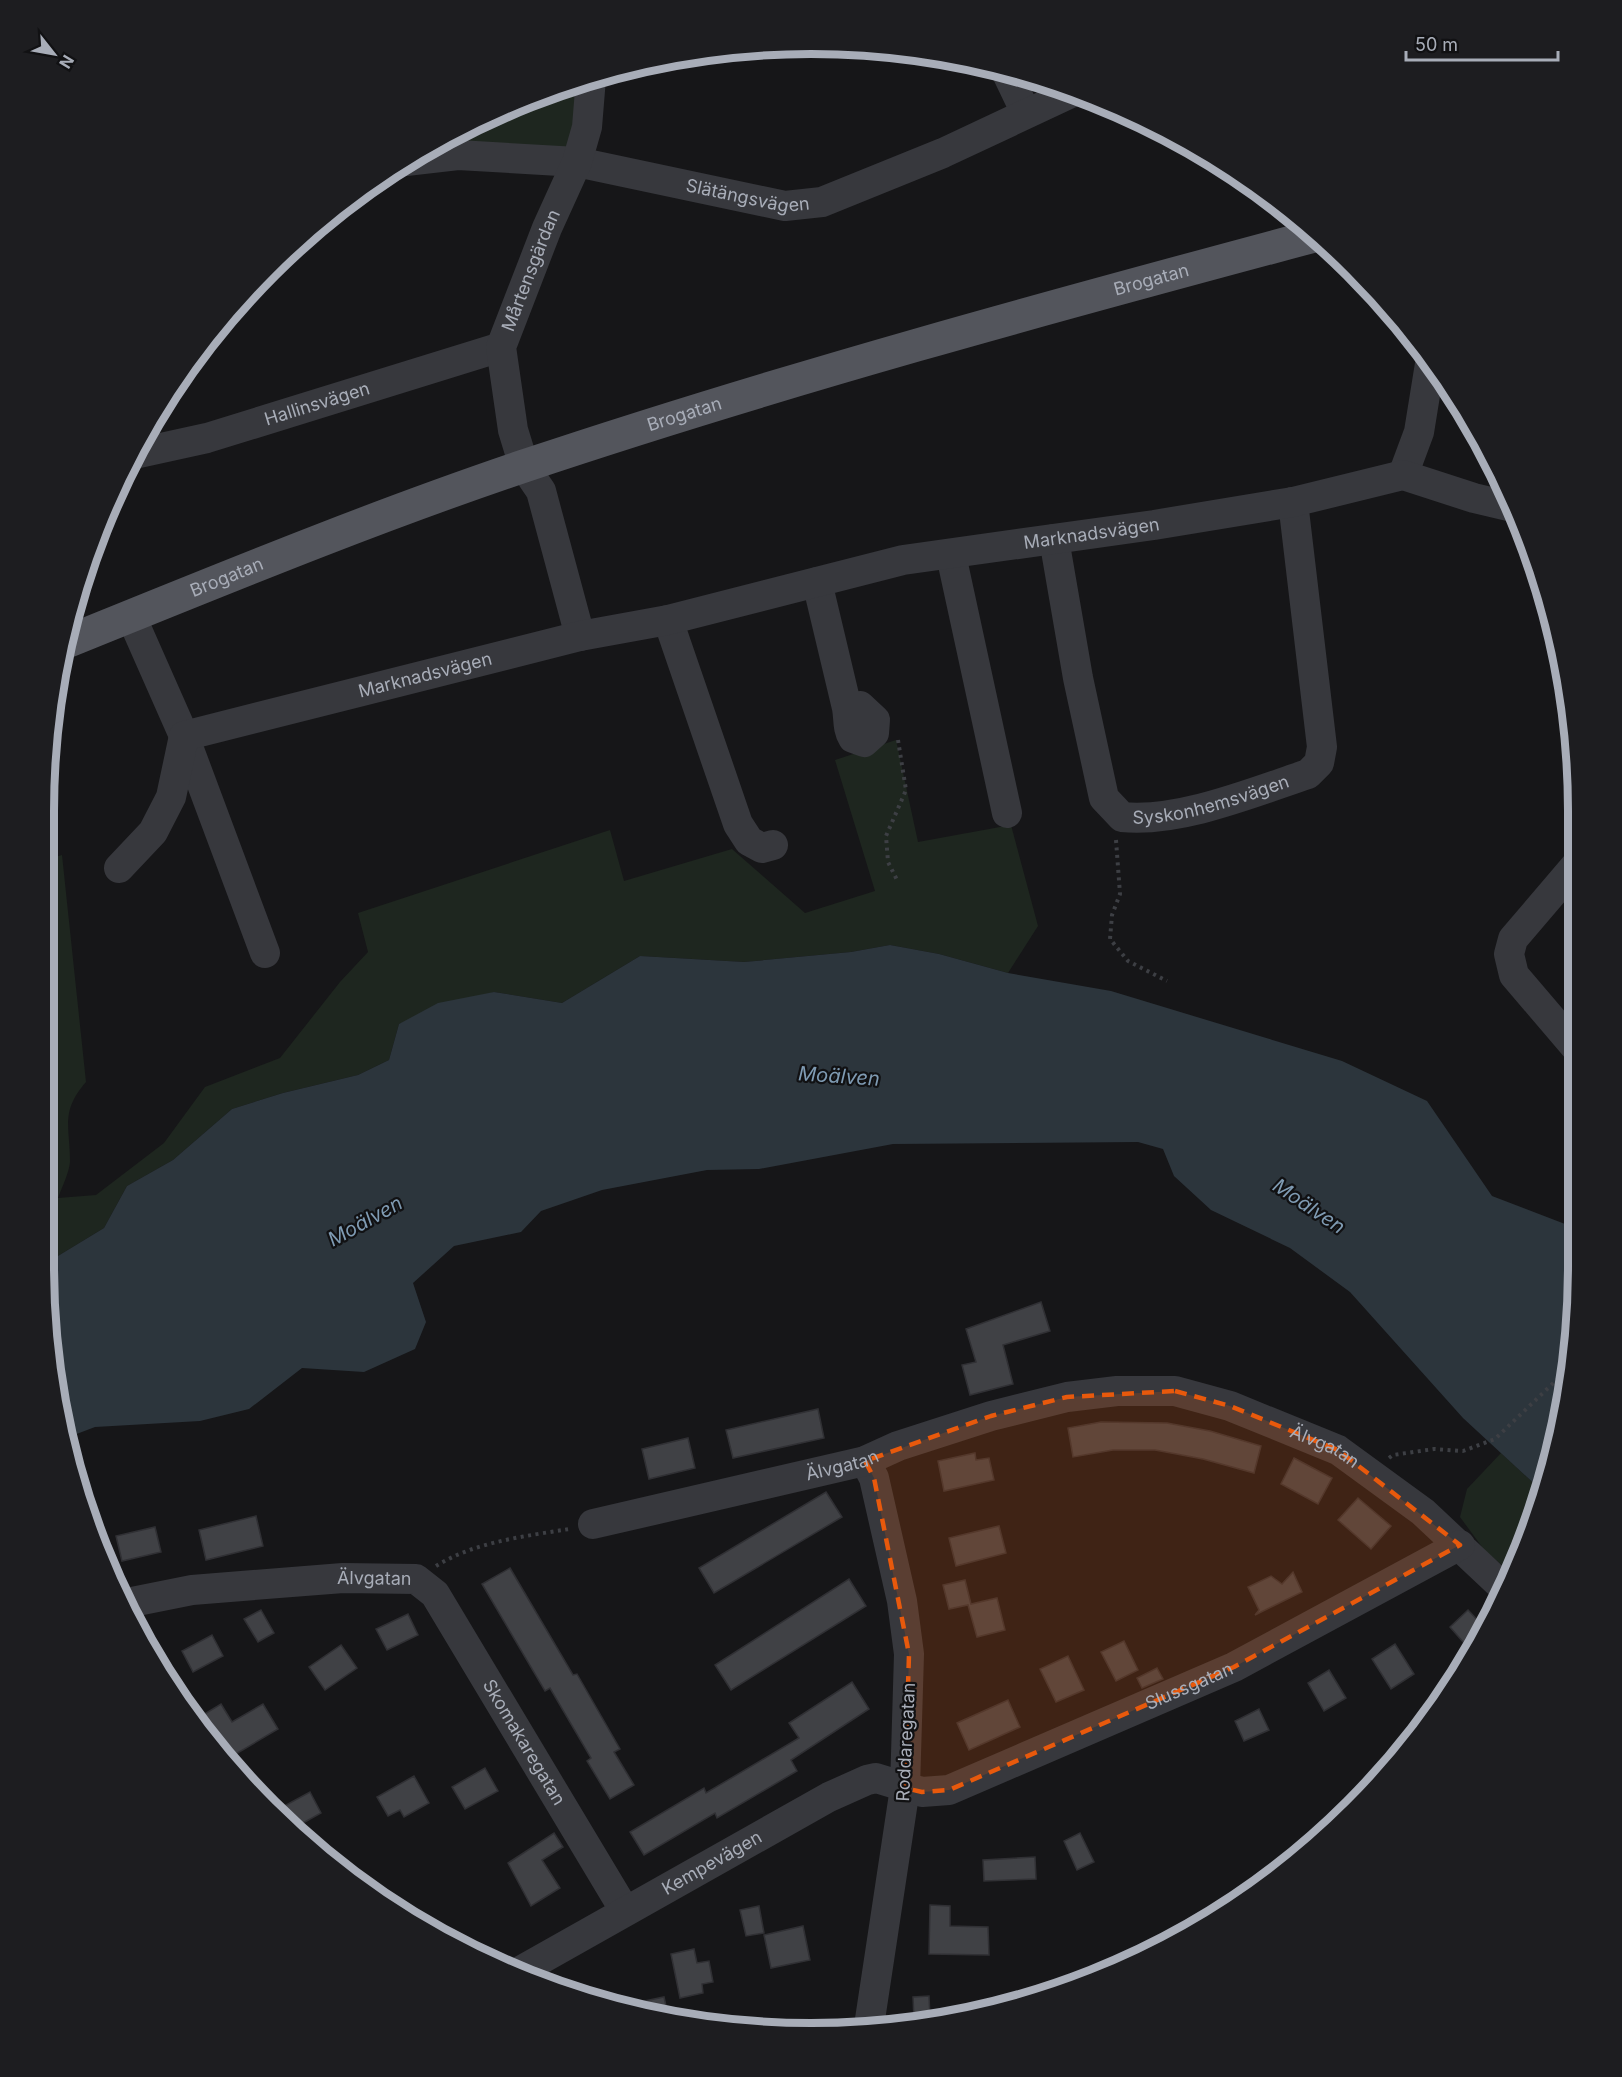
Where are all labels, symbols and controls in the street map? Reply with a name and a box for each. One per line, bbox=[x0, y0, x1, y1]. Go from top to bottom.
north arrow bbox=[24, 24, 84, 84]
scale bar bbox=[1406, 24, 1558, 62]
text: 50 m bbox=[1415, 34, 1458, 55]
text: N bbox=[55, 51, 79, 72]
street label: Slätängsvägen bbox=[684, 174, 811, 217]
street label: Mårtensgärdan bbox=[497, 206, 564, 334]
street label: Brogatan bbox=[1111, 259, 1191, 300]
street label: Hallinsvägen bbox=[262, 377, 372, 430]
street label: Brogatan bbox=[644, 392, 724, 435]
street label: Marknadsvägen bbox=[1022, 513, 1161, 553]
street label: Brogatan bbox=[187, 553, 266, 601]
street label: Marknadsvägen bbox=[356, 648, 494, 702]
street label: Syskonhemsvägen bbox=[1132, 770, 1292, 828]
water label: Moälven bbox=[797, 1061, 881, 1091]
water label: Moälven bbox=[1268, 1173, 1350, 1239]
water label: Moälven bbox=[323, 1191, 407, 1251]
street label: Älvgatan bbox=[1287, 1420, 1364, 1472]
street label: Älvgatan bbox=[803, 1445, 882, 1484]
street label: Älvgatan bbox=[337, 1566, 412, 1589]
street label: Slussgatan bbox=[1142, 1658, 1236, 1714]
street label: Skomakaregatan bbox=[479, 1676, 570, 1809]
street label: Roddaregatan bbox=[892, 1682, 919, 1802]
street label: Kempevägen bbox=[658, 1826, 765, 1899]

